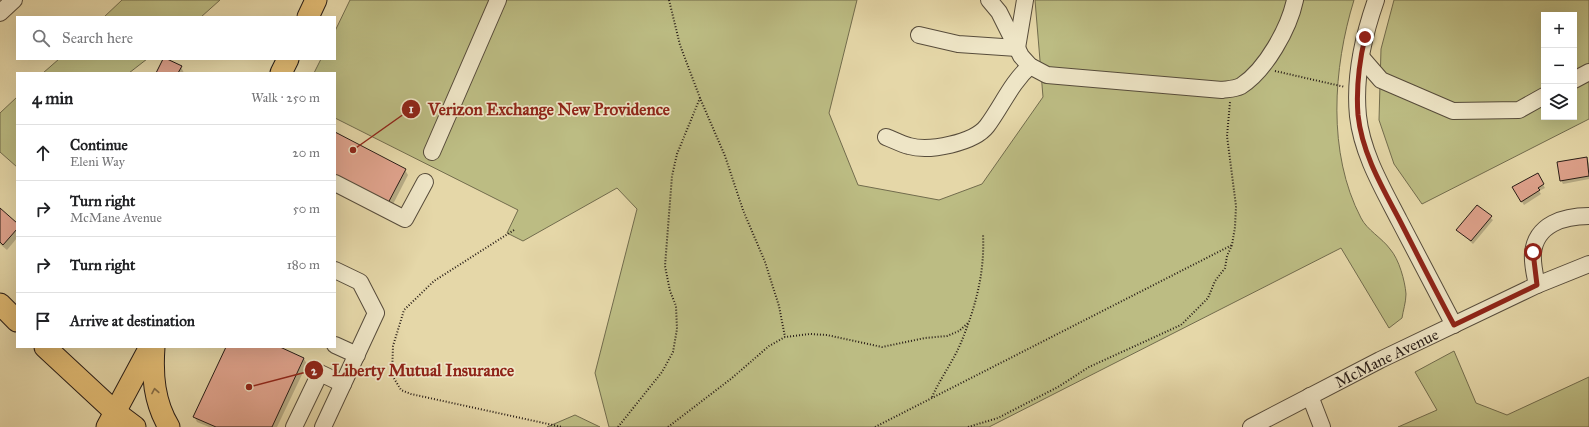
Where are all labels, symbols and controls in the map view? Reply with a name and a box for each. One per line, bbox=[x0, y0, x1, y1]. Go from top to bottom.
map controls bbox=[1541, 12, 1577, 120]
button: + bbox=[1541, 12, 1577, 48]
search box bbox=[16, 16, 336, 60]
icon: search bbox=[30, 27, 52, 49]
route end bbox=[1356, 28, 1374, 46]
text: Search here bbox=[62, 29, 133, 47]
button: − bbox=[1541, 48, 1577, 84]
button: layers bbox=[1541, 84, 1577, 120]
text: 4 min bbox=[32, 88, 73, 109]
text: Walk · 250 m bbox=[251, 90, 320, 106]
callout: Verizon Exchange New Providence bbox=[401, 94, 678, 123]
text: Verizon Exchange New Providence bbox=[427, 99, 670, 120]
text: 1 bbox=[409, 102, 414, 116]
text: Continue bbox=[70, 136, 128, 154]
icon: ahead bbox=[32, 142, 54, 164]
text: 20 m bbox=[292, 145, 320, 161]
text: Eleni Way bbox=[70, 154, 125, 170]
text: Turn right bbox=[70, 192, 135, 210]
icon: right bbox=[32, 198, 54, 220]
text: 50 m bbox=[293, 201, 320, 217]
text: McMane Avenue bbox=[70, 210, 162, 226]
route start bbox=[1524, 243, 1542, 261]
icon: right bbox=[32, 254, 54, 276]
text: Turn right bbox=[70, 256, 135, 274]
text: 180 m bbox=[287, 257, 320, 273]
icon: arrive bbox=[32, 310, 54, 332]
text: Arrive at destination bbox=[70, 312, 195, 330]
street label: McMane Avenue bbox=[1331, 324, 1441, 391]
callout: Liberty Mutual Insurance bbox=[304, 356, 522, 385]
text: Liberty Mutual Insurance bbox=[332, 360, 514, 381]
text: 2 bbox=[311, 364, 318, 378]
one-way arrow bbox=[152, 388, 160, 394]

